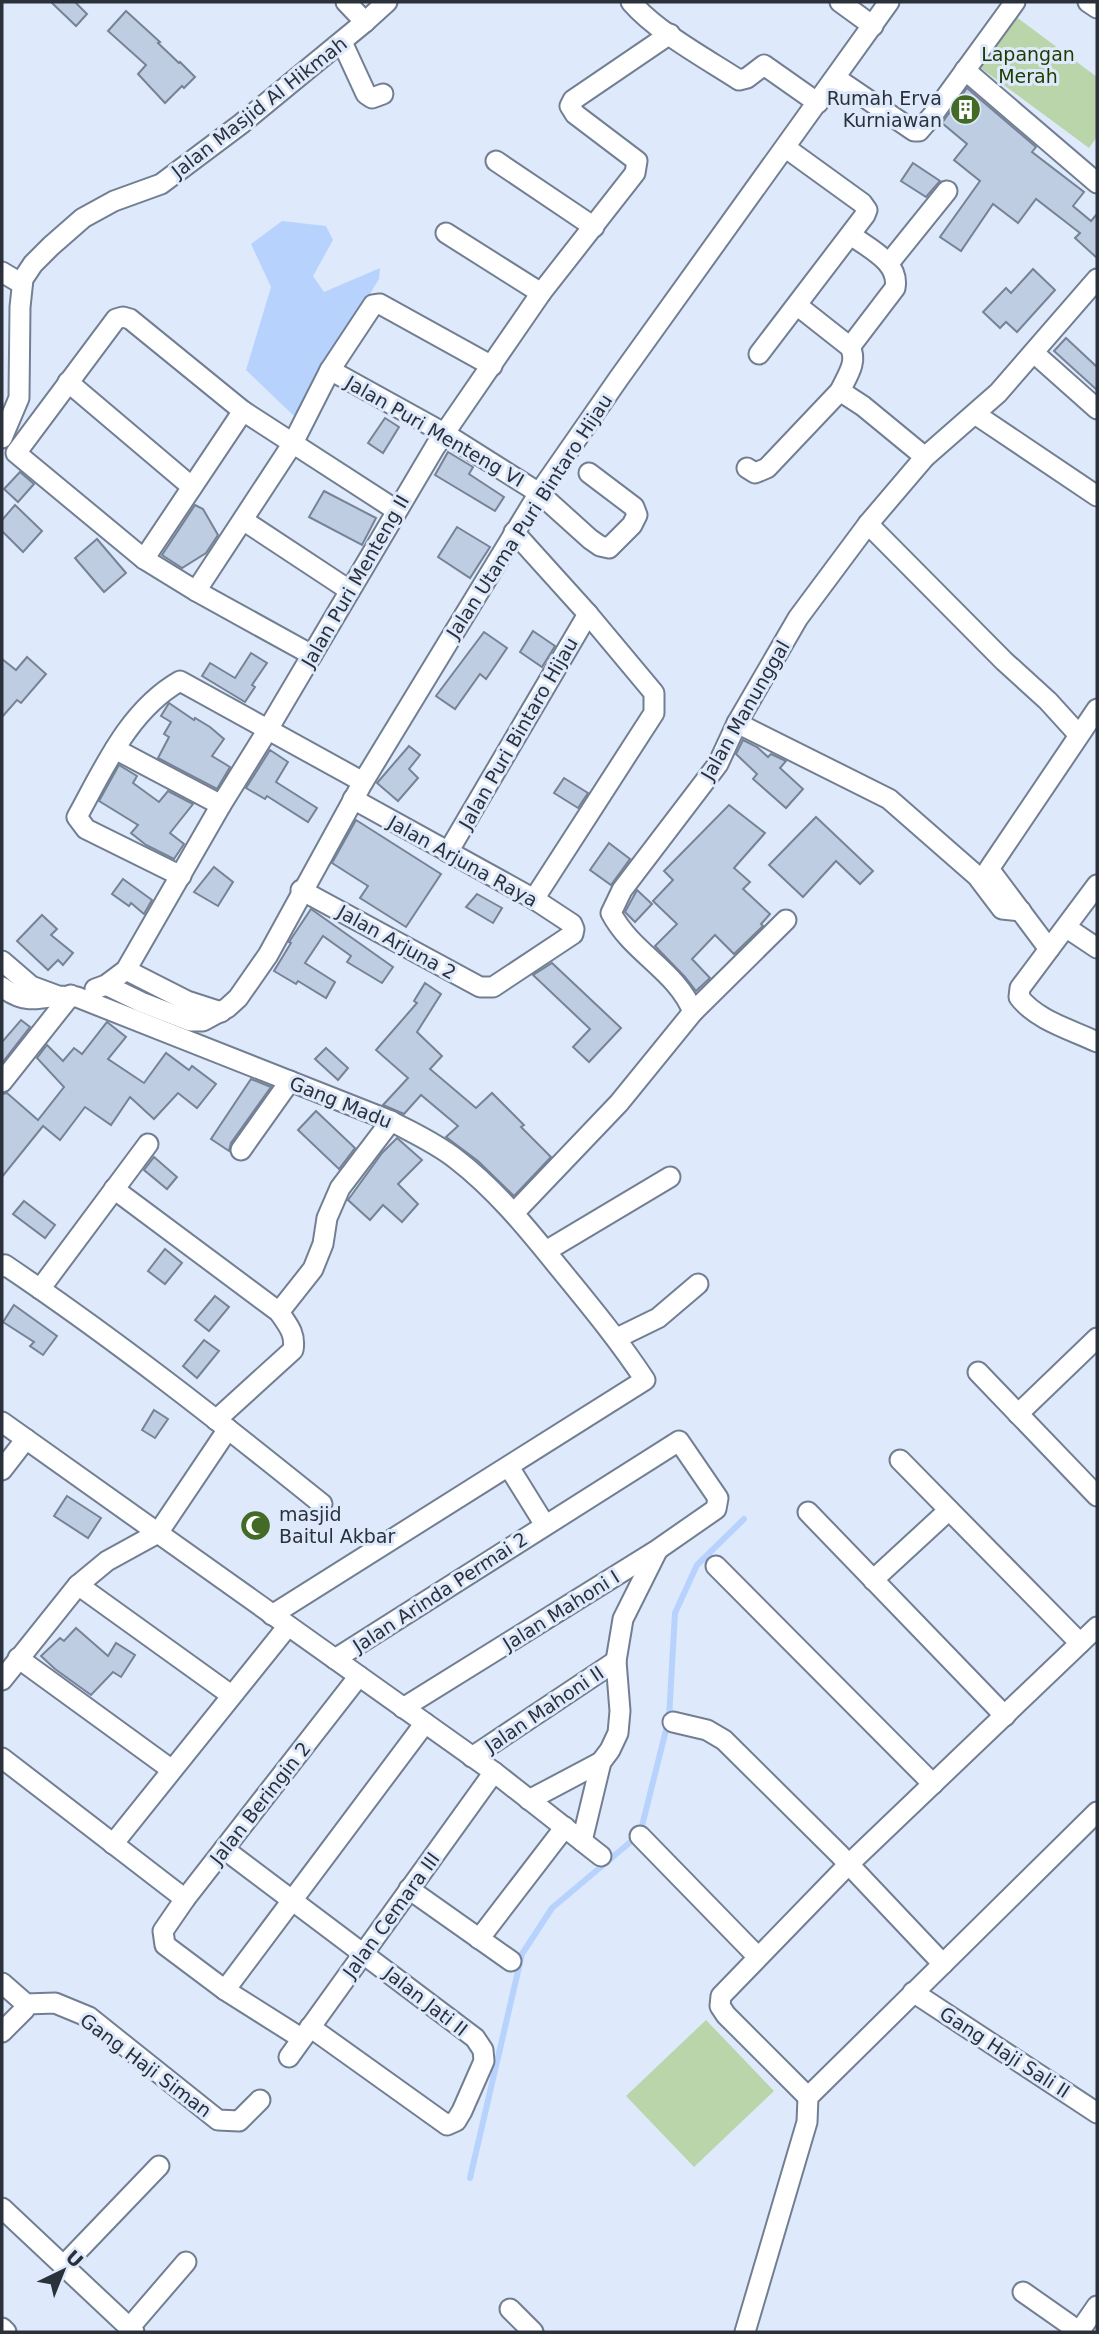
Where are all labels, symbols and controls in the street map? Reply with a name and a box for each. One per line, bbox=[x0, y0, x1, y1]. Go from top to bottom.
street label: Jalan Masjid Al Hikmah bbox=[166, 32, 351, 183]
park label: Lapangan Merah bbox=[981, 43, 1075, 87]
place label: Rumah Erva Kurniawan bbox=[827, 87, 942, 131]
building icon: Rumah Erva Kurniawan bbox=[948, 92, 982, 126]
street label: Jalan Puri Menteng VI bbox=[341, 370, 528, 491]
street label: Jalan Utama Puri Bintaro Hijau bbox=[441, 390, 616, 643]
street label: Jalan Puri Menteng II bbox=[296, 491, 413, 672]
street label: Jalan Puri Bintaro Hijau bbox=[454, 633, 582, 834]
street label: Jalan Manunggal bbox=[696, 636, 794, 785]
street label: Jalan Arjuna Raya bbox=[384, 810, 542, 911]
street label: Jalan Arjuna 2 bbox=[333, 900, 460, 984]
street label: Gang Madu bbox=[287, 1071, 395, 1133]
place label: masjid Baitul Akbar bbox=[279, 1503, 395, 1547]
mosque icon: masjid Baitul Akbar bbox=[239, 1508, 273, 1542]
street label: Jalan Arinda Permai 2 bbox=[348, 1527, 531, 1657]
street label: Jalan Mahoni I bbox=[498, 1565, 623, 1655]
street label: Jalan Mahoni II bbox=[480, 1661, 608, 1757]
street label: Jalan Beringin 2 bbox=[205, 1737, 315, 1870]
street label: Jalan Cemara III bbox=[338, 1848, 444, 1983]
street label: Jalan Jati II bbox=[379, 1961, 472, 2040]
street label: Gang Haji Sali II bbox=[936, 2002, 1074, 2102]
street label: Gang Haji Siman bbox=[76, 2008, 216, 2122]
north arrow bbox=[28, 2236, 98, 2306]
text: U bbox=[61, 2245, 88, 2272]

